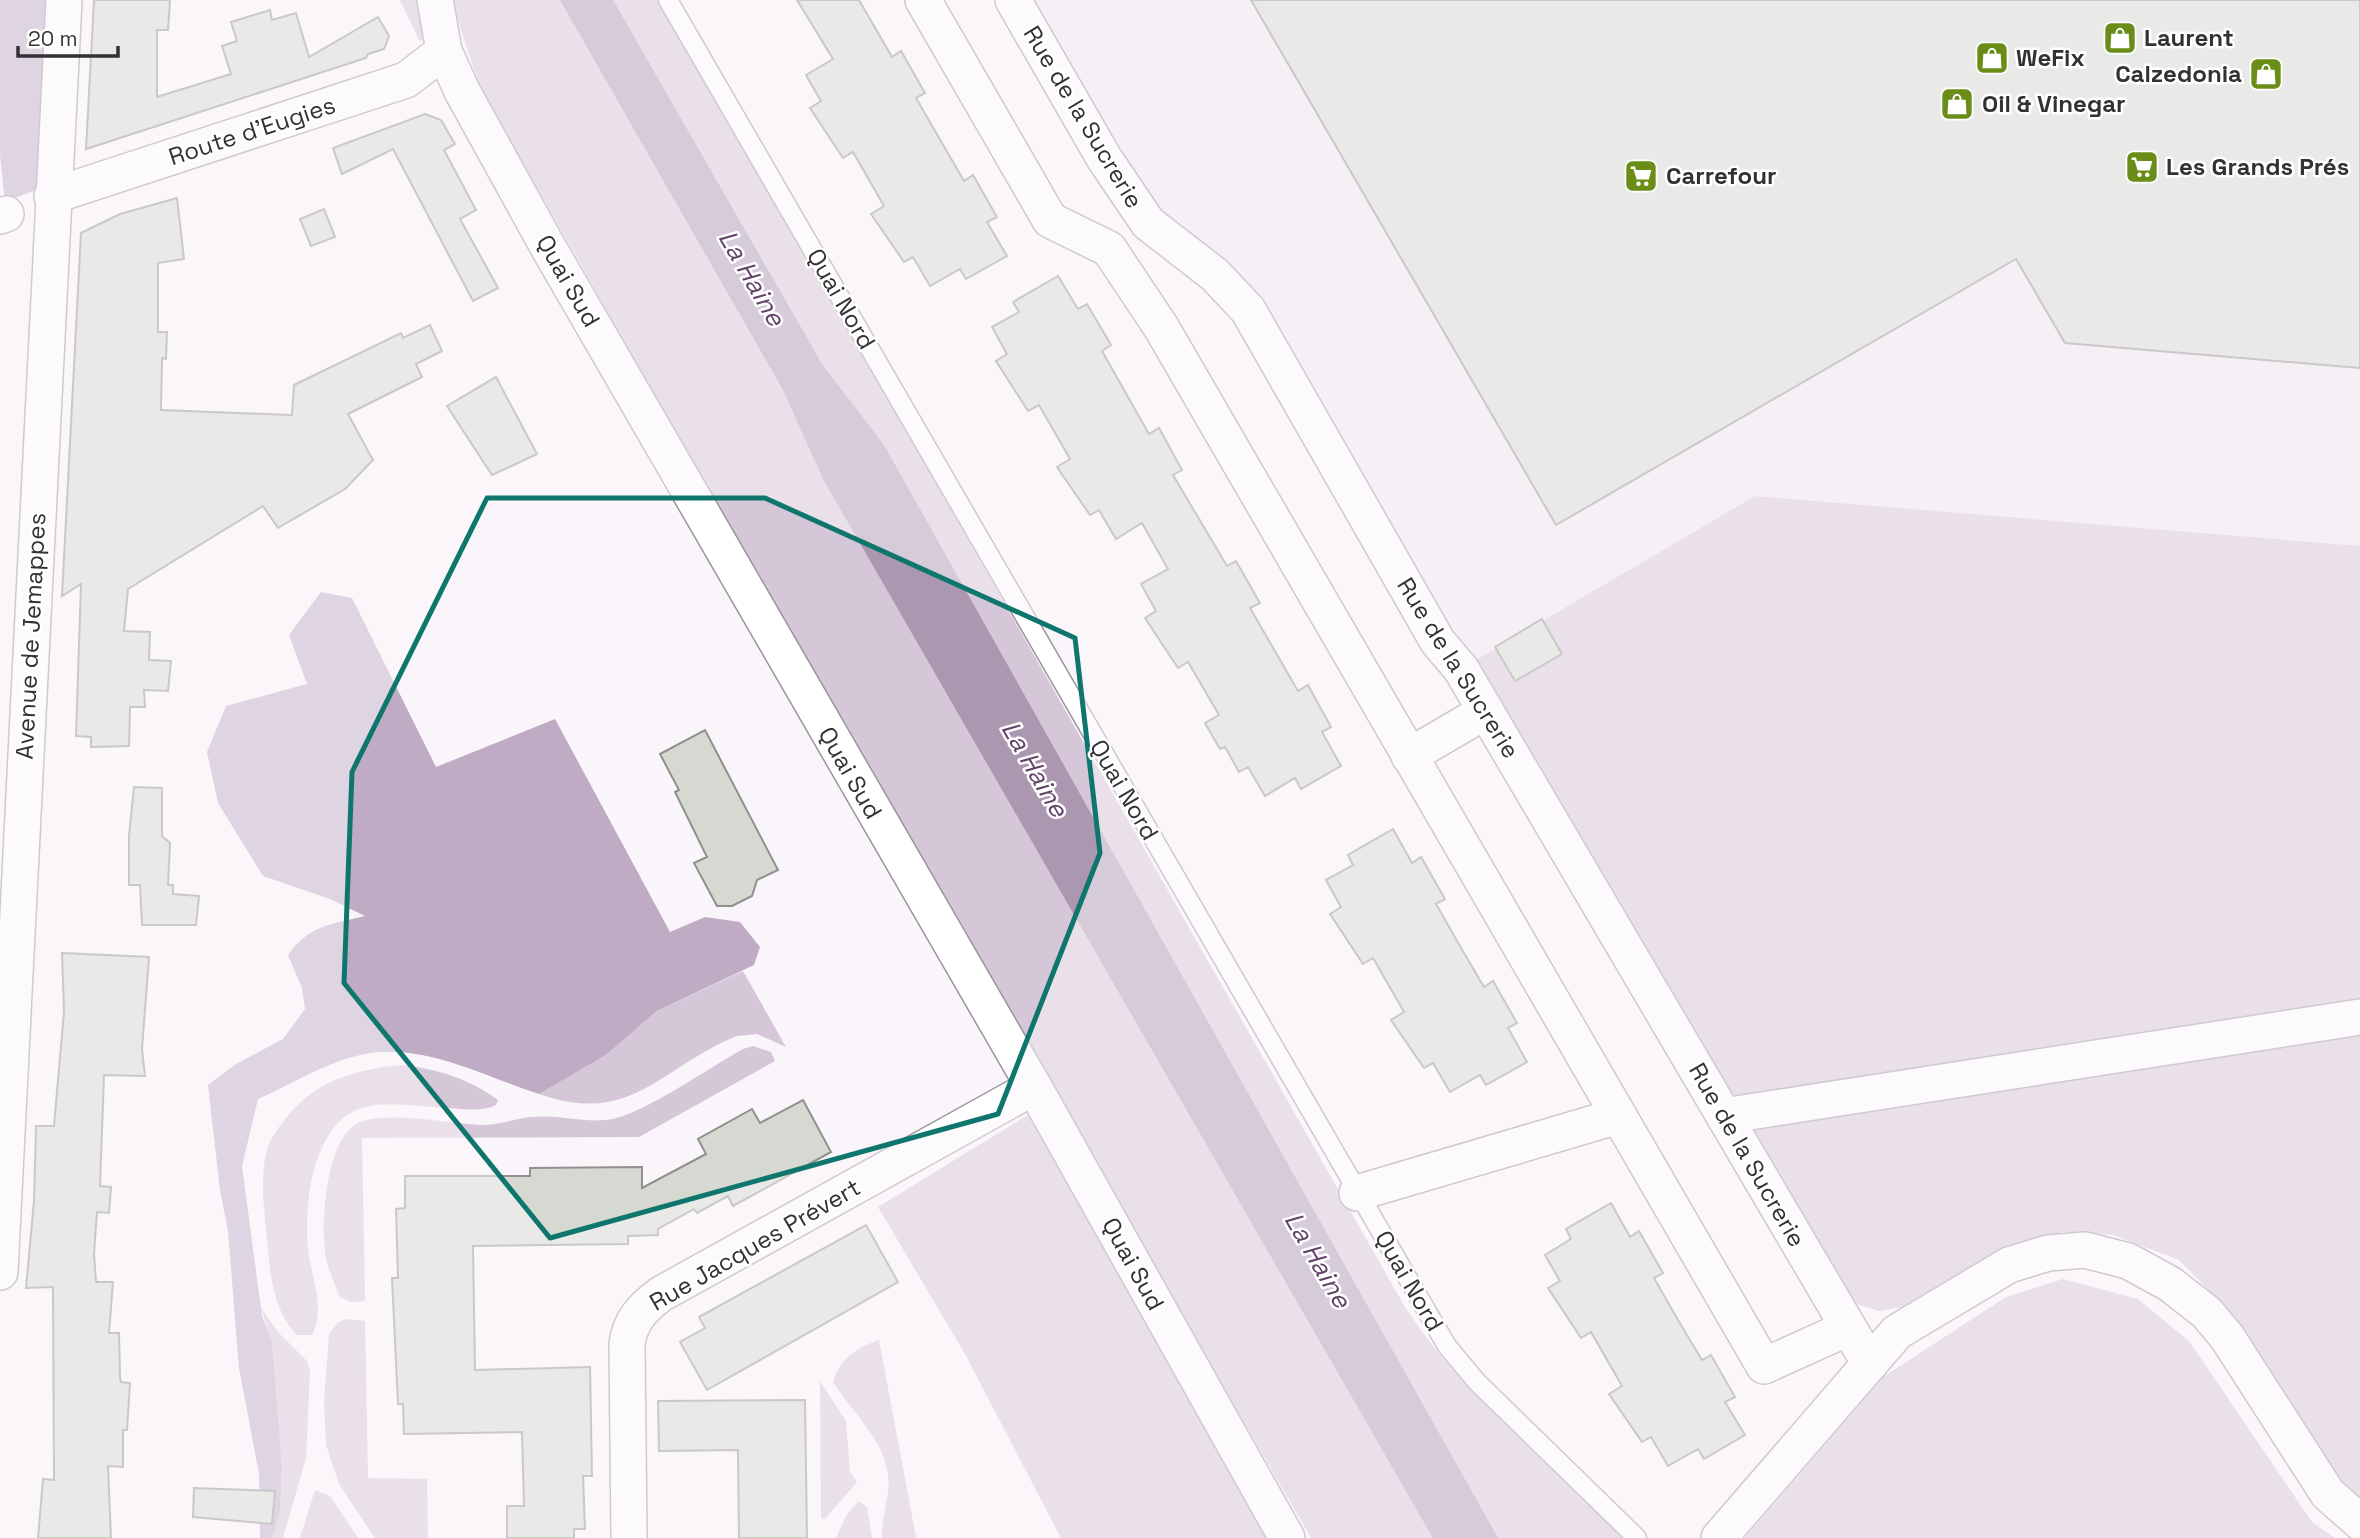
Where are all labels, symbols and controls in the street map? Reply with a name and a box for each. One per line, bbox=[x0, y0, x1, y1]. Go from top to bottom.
scale bar bbox=[18, 14, 117, 58]
shop icon: Laurent bbox=[2101, 19, 2139, 57]
street label: Rue de la Sucrerie bbox=[1017, 20, 1150, 214]
place label: Laurent bbox=[2144, 22, 2234, 53]
text: 20 m bbox=[28, 25, 78, 52]
shop icon: WeFix bbox=[1973, 39, 2011, 77]
place label: WeFix bbox=[2016, 42, 2085, 73]
shop icon: Calzedonia bbox=[2247, 55, 2285, 93]
place label: Calzedonia bbox=[2115, 58, 2242, 89]
shop icon: Oil & Vinegar bbox=[1938, 85, 1976, 123]
place label: Oil & Vinegar bbox=[1982, 88, 2126, 119]
street label: Route d'Eugies bbox=[165, 89, 339, 172]
supermarket icon: Les Grands Prés bbox=[2123, 148, 2161, 186]
place label: Les Grands Prés bbox=[2166, 151, 2349, 182]
supermarket icon: Carrefour bbox=[1622, 157, 1660, 195]
place label: Carrefour bbox=[1666, 160, 1776, 191]
water label: La Haine bbox=[711, 224, 794, 334]
street label: Quai Sud bbox=[530, 229, 607, 332]
street label: Quai Nord bbox=[800, 243, 883, 355]
street label: Avenue de Jemappes bbox=[9, 512, 52, 760]
street label: Rue de la Sucrerie bbox=[1390, 571, 1527, 764]
water label: La Haine bbox=[994, 715, 1077, 825]
street label: Quai Sud bbox=[812, 721, 889, 824]
street label: Quai Nord bbox=[1083, 734, 1166, 846]
street label: Rue de la Sucrerie bbox=[1682, 1057, 1813, 1252]
street label: Rue Jacques Prévert bbox=[644, 1172, 866, 1318]
water label: La Haine bbox=[1277, 1206, 1360, 1316]
street label: Quai Sud bbox=[1095, 1212, 1172, 1316]
street label: Quai Nord bbox=[1368, 1225, 1451, 1337]

